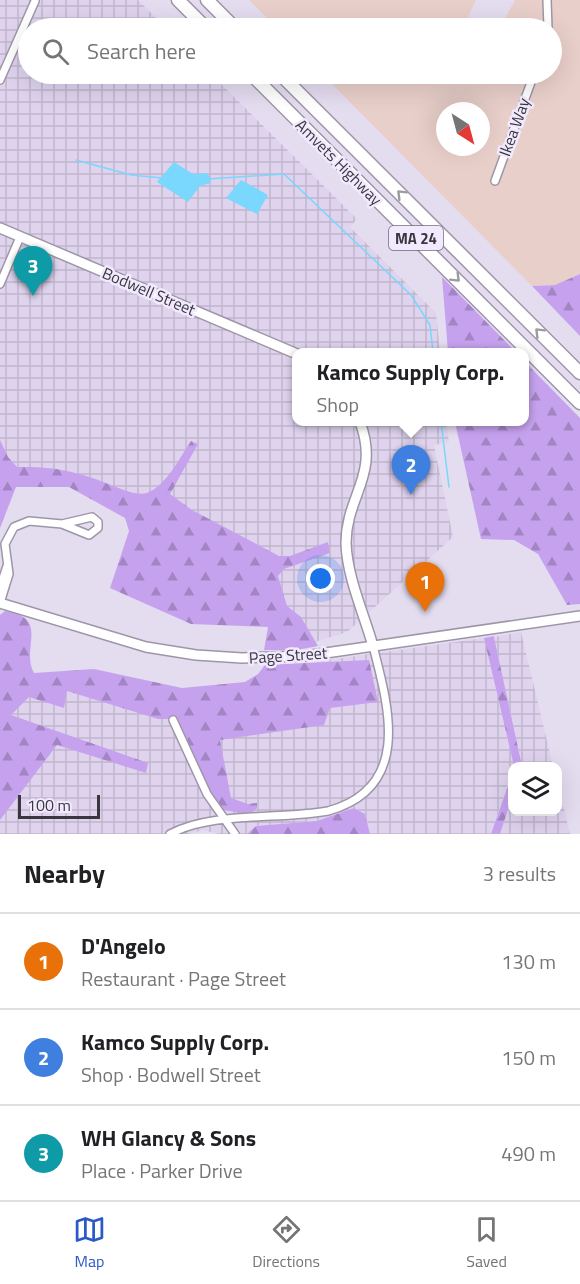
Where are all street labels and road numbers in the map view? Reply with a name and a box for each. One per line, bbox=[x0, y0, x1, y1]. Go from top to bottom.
street label: Ikea Way bbox=[492, 94, 536, 160]
street label: Amvets Highway bbox=[290, 113, 388, 211]
road number: MA 24 bbox=[389, 226, 443, 250]
street label: Bodwell Street bbox=[99, 261, 200, 322]
street label: Page Street bbox=[248, 640, 328, 670]

